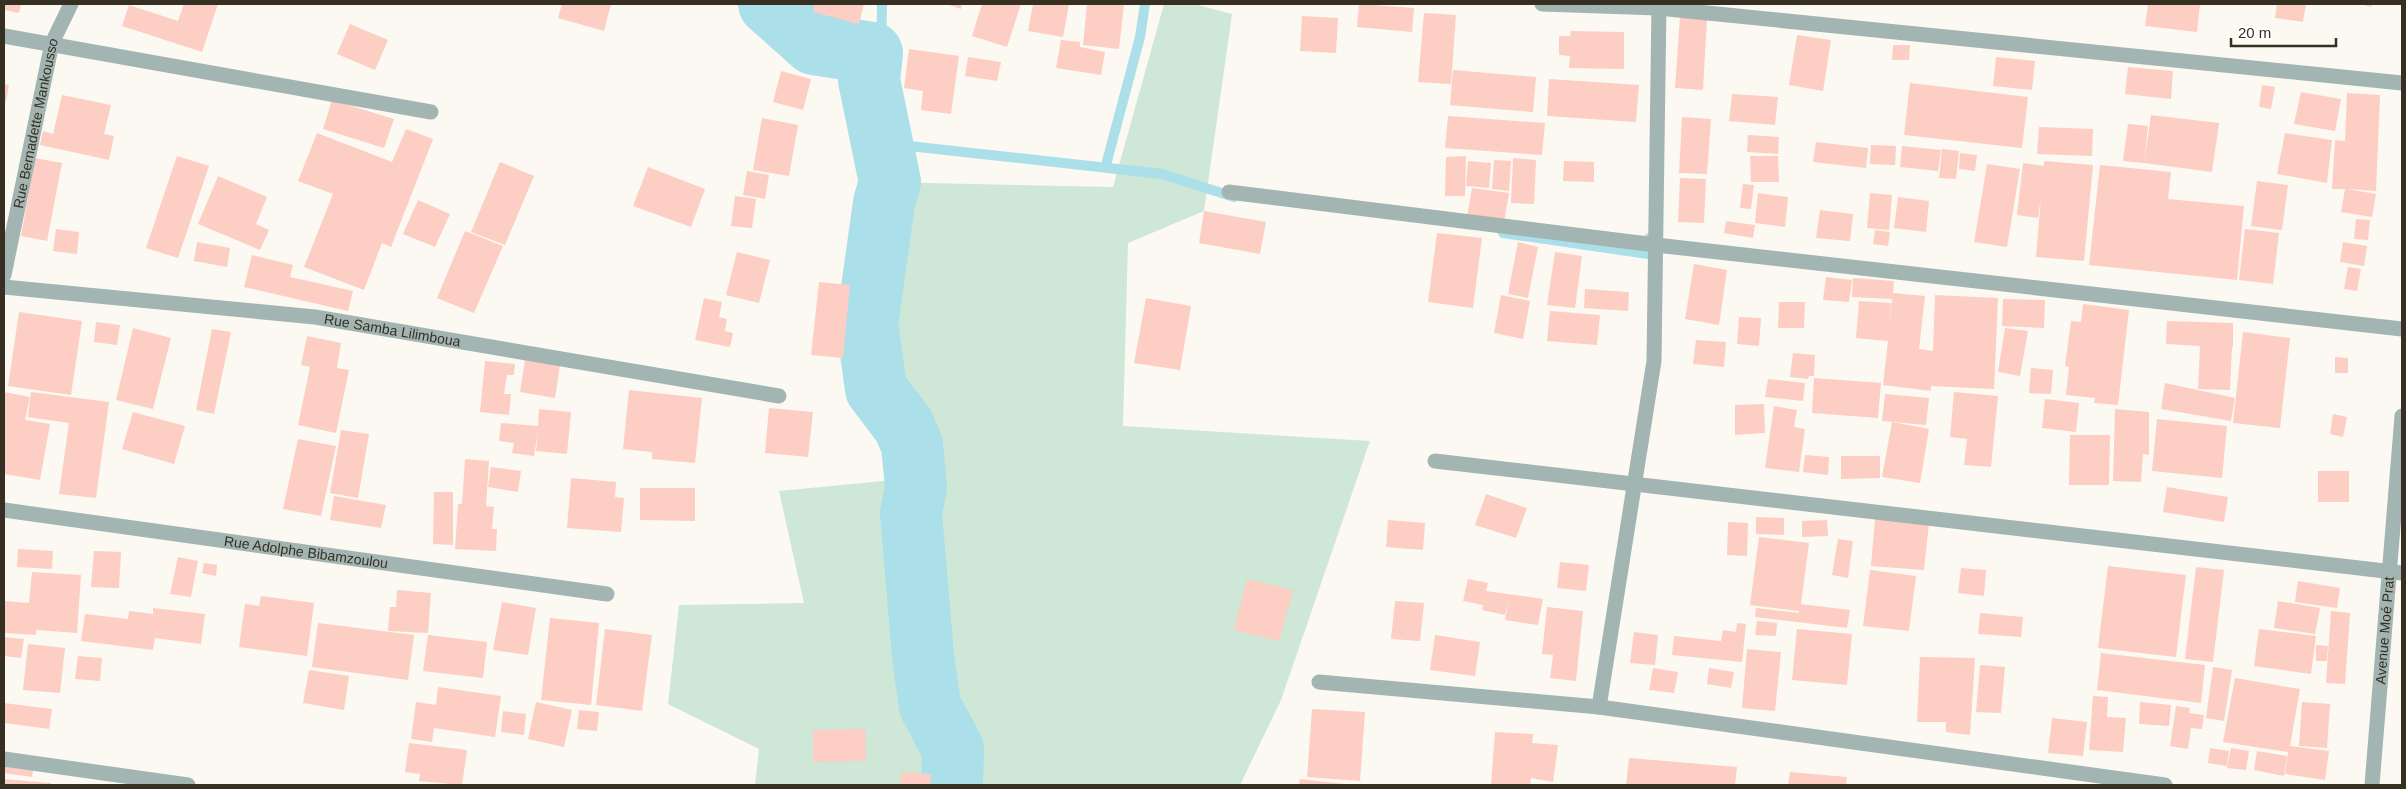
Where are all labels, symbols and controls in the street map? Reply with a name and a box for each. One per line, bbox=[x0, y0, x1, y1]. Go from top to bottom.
scale bar bbox=[2231, 15, 2336, 47]
text: 20 m bbox=[2238, 24, 2271, 41]
street label: Rue Bernadette Mankousso bbox=[10, 35, 61, 210]
street label: Rue Samba Lilimboua bbox=[323, 311, 462, 350]
street label: Rue Adolphe Bibamzoulou bbox=[223, 533, 389, 571]
street label: Avenue Moé Prat bbox=[2372, 576, 2397, 685]

